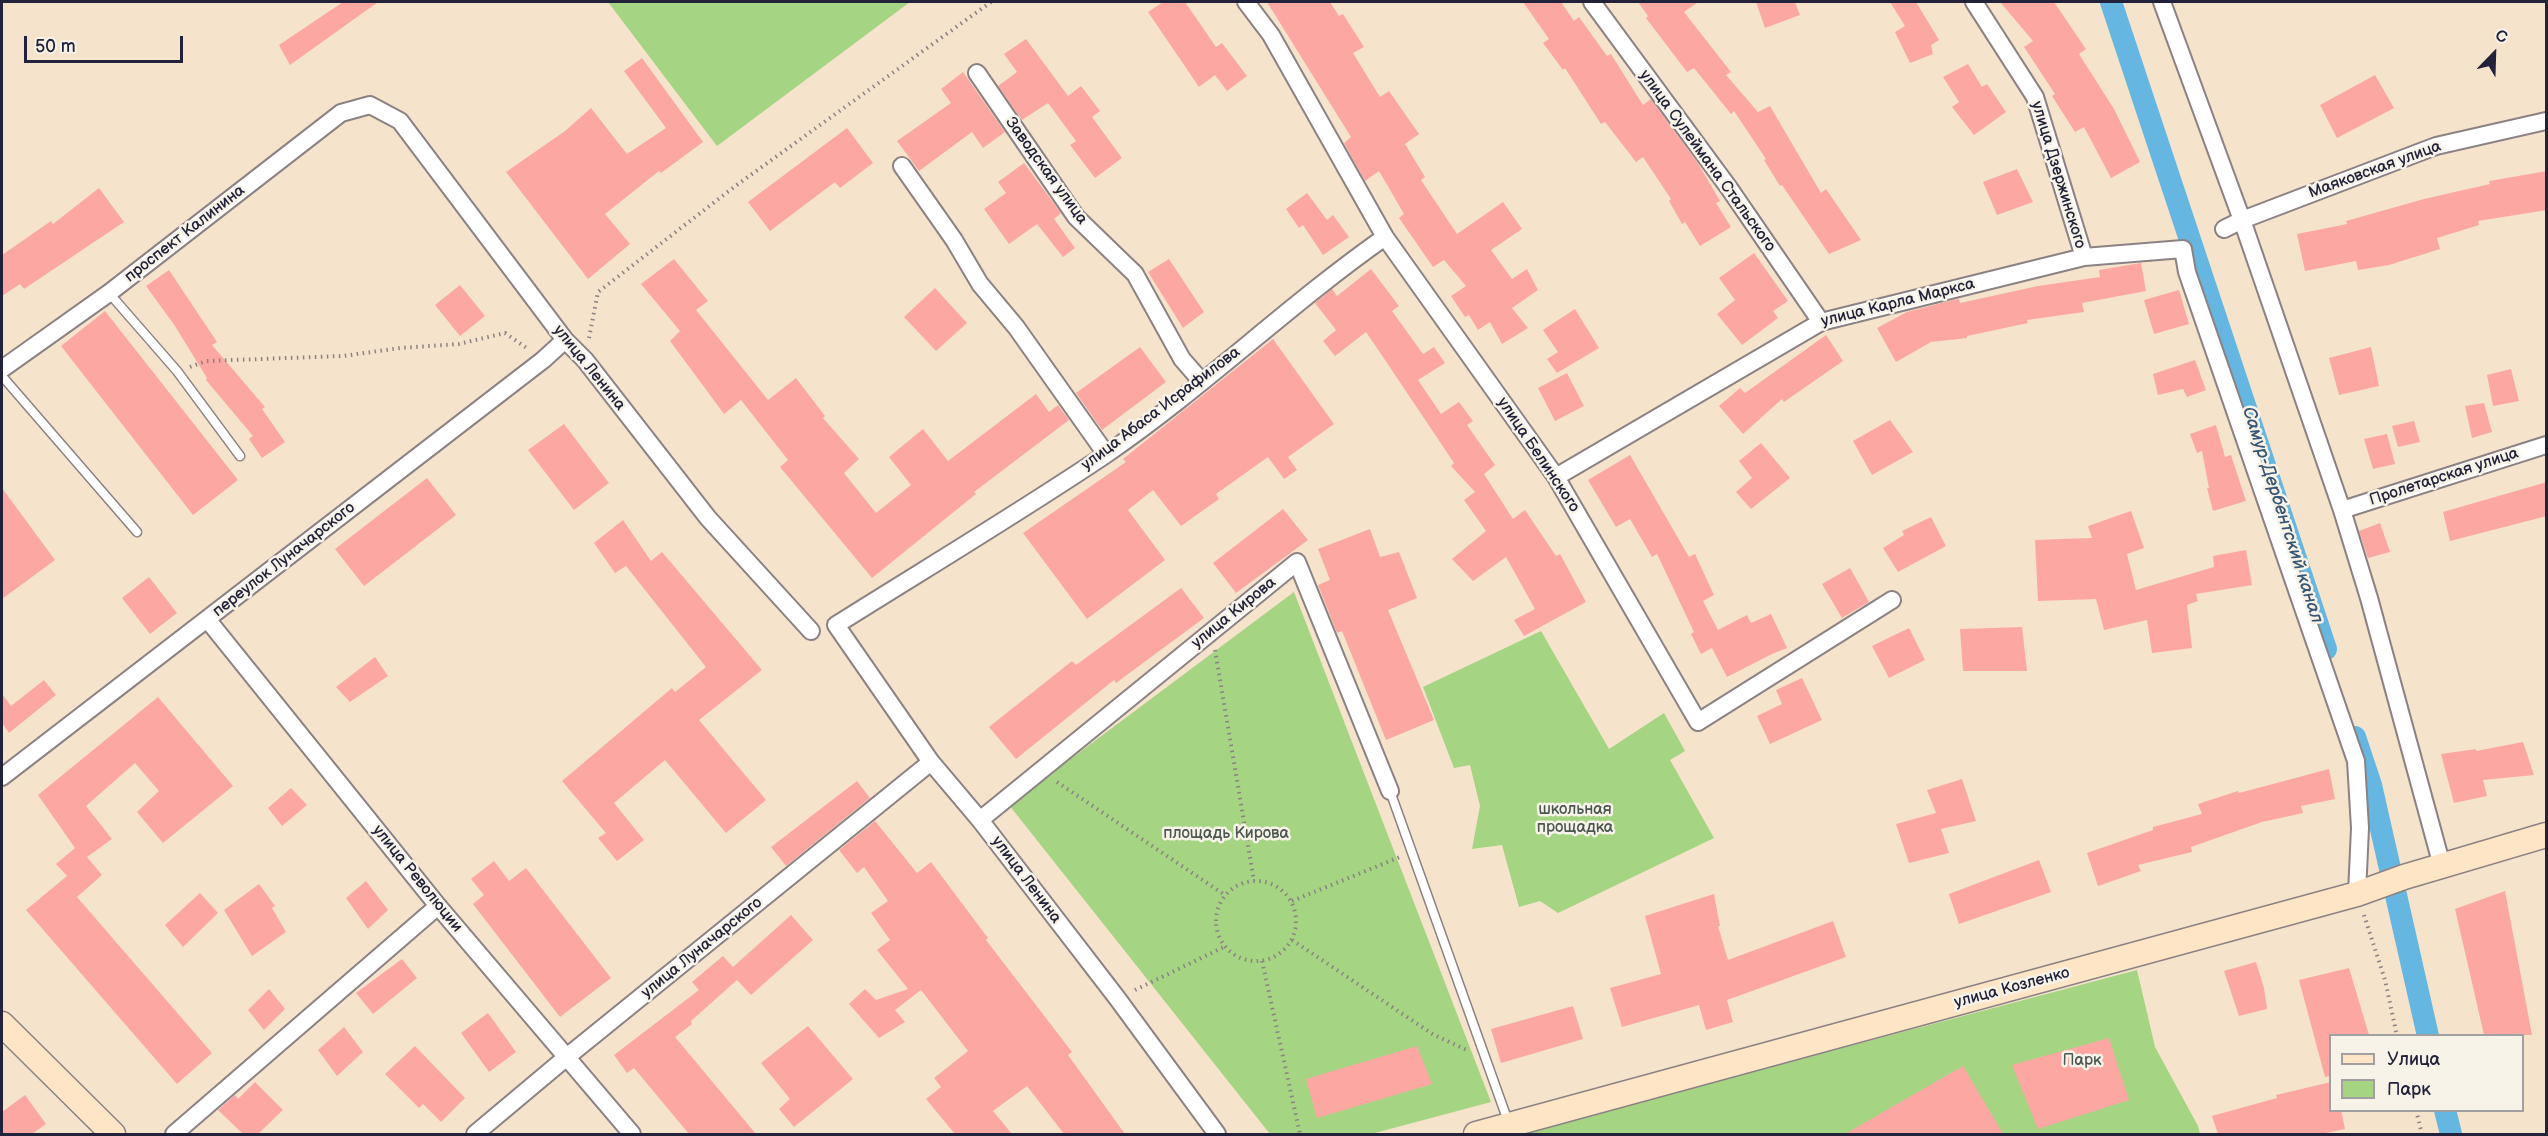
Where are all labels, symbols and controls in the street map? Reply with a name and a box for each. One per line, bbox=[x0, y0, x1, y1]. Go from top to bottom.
scale bar bbox=[27, 24, 186, 62]
north arrow bbox=[2464, 24, 2524, 84]
text: С bbox=[2492, 26, 2510, 48]
text: 50 m bbox=[35, 36, 76, 57]
street label: улица Сулеймана Стальского bbox=[1635, 66, 1779, 256]
street label: улица Дзержинского bbox=[2026, 99, 2090, 251]
street label: Заводская улица bbox=[1001, 114, 1091, 228]
street label: Маяковская улица bbox=[2306, 137, 2444, 203]
street label: проспект Калинина bbox=[121, 181, 249, 287]
street label: улица Карла Маркса bbox=[1819, 275, 1977, 331]
street label: улица Ленина bbox=[549, 321, 629, 415]
street label: улица Абаса Исрафилова bbox=[1078, 343, 1244, 475]
street label: улица Белинского bbox=[1492, 394, 1584, 516]
water label: Самур-Дербентский канал bbox=[2237, 404, 2327, 626]
street label: Пролетарская улица bbox=[2367, 444, 2521, 510]
street label: переулок Луначарского bbox=[209, 498, 359, 622]
street label: улица Кирова bbox=[1188, 573, 1280, 653]
park label: школьная прощадка bbox=[1537, 800, 1613, 838]
street label: улица Революции bbox=[368, 821, 466, 937]
park label: площадь Кирова bbox=[1163, 824, 1289, 844]
street label: улица Ленина bbox=[987, 833, 1065, 927]
street label: улица Луначарского bbox=[638, 893, 766, 1003]
street label: улица Козленко bbox=[1952, 963, 2072, 1013]
legend bbox=[2329, 1034, 2524, 1112]
text: Улица bbox=[2387, 1049, 2440, 1070]
park label: Парк bbox=[2063, 1051, 2101, 1071]
text: Парк bbox=[2387, 1079, 2431, 1100]

